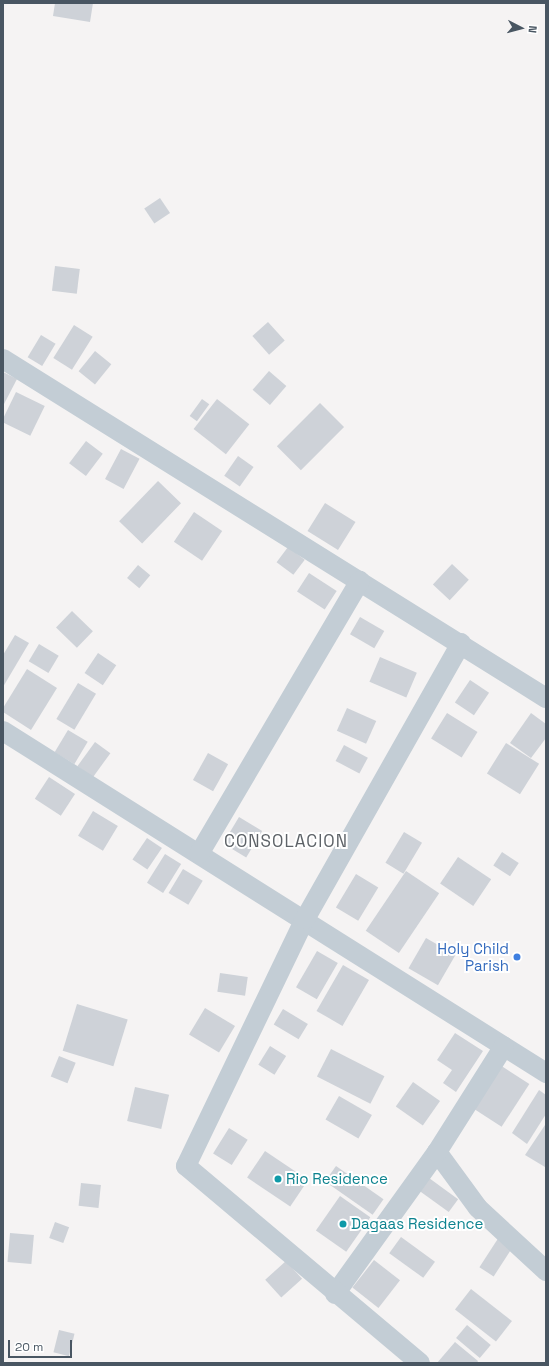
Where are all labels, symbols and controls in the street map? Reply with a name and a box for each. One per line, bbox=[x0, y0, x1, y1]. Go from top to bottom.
north arrow bbox=[501, 8, 541, 48]
text: N bbox=[526, 25, 540, 34]
district label: CONSOLACION bbox=[224, 832, 348, 852]
place label: Holy Child Parish bbox=[437, 939, 509, 974]
marker: Holy Child Parish bbox=[512, 952, 522, 962]
place label: Rio Residence bbox=[286, 1170, 388, 1188]
marker: Rio Residence bbox=[273, 1174, 283, 1184]
place label: Dagaas Residence bbox=[351, 1215, 483, 1233]
marker: Dagaas Residence bbox=[338, 1219, 348, 1229]
scale bar bbox=[10, 1332, 74, 1358]
text: 20 m bbox=[15, 1339, 43, 1355]

